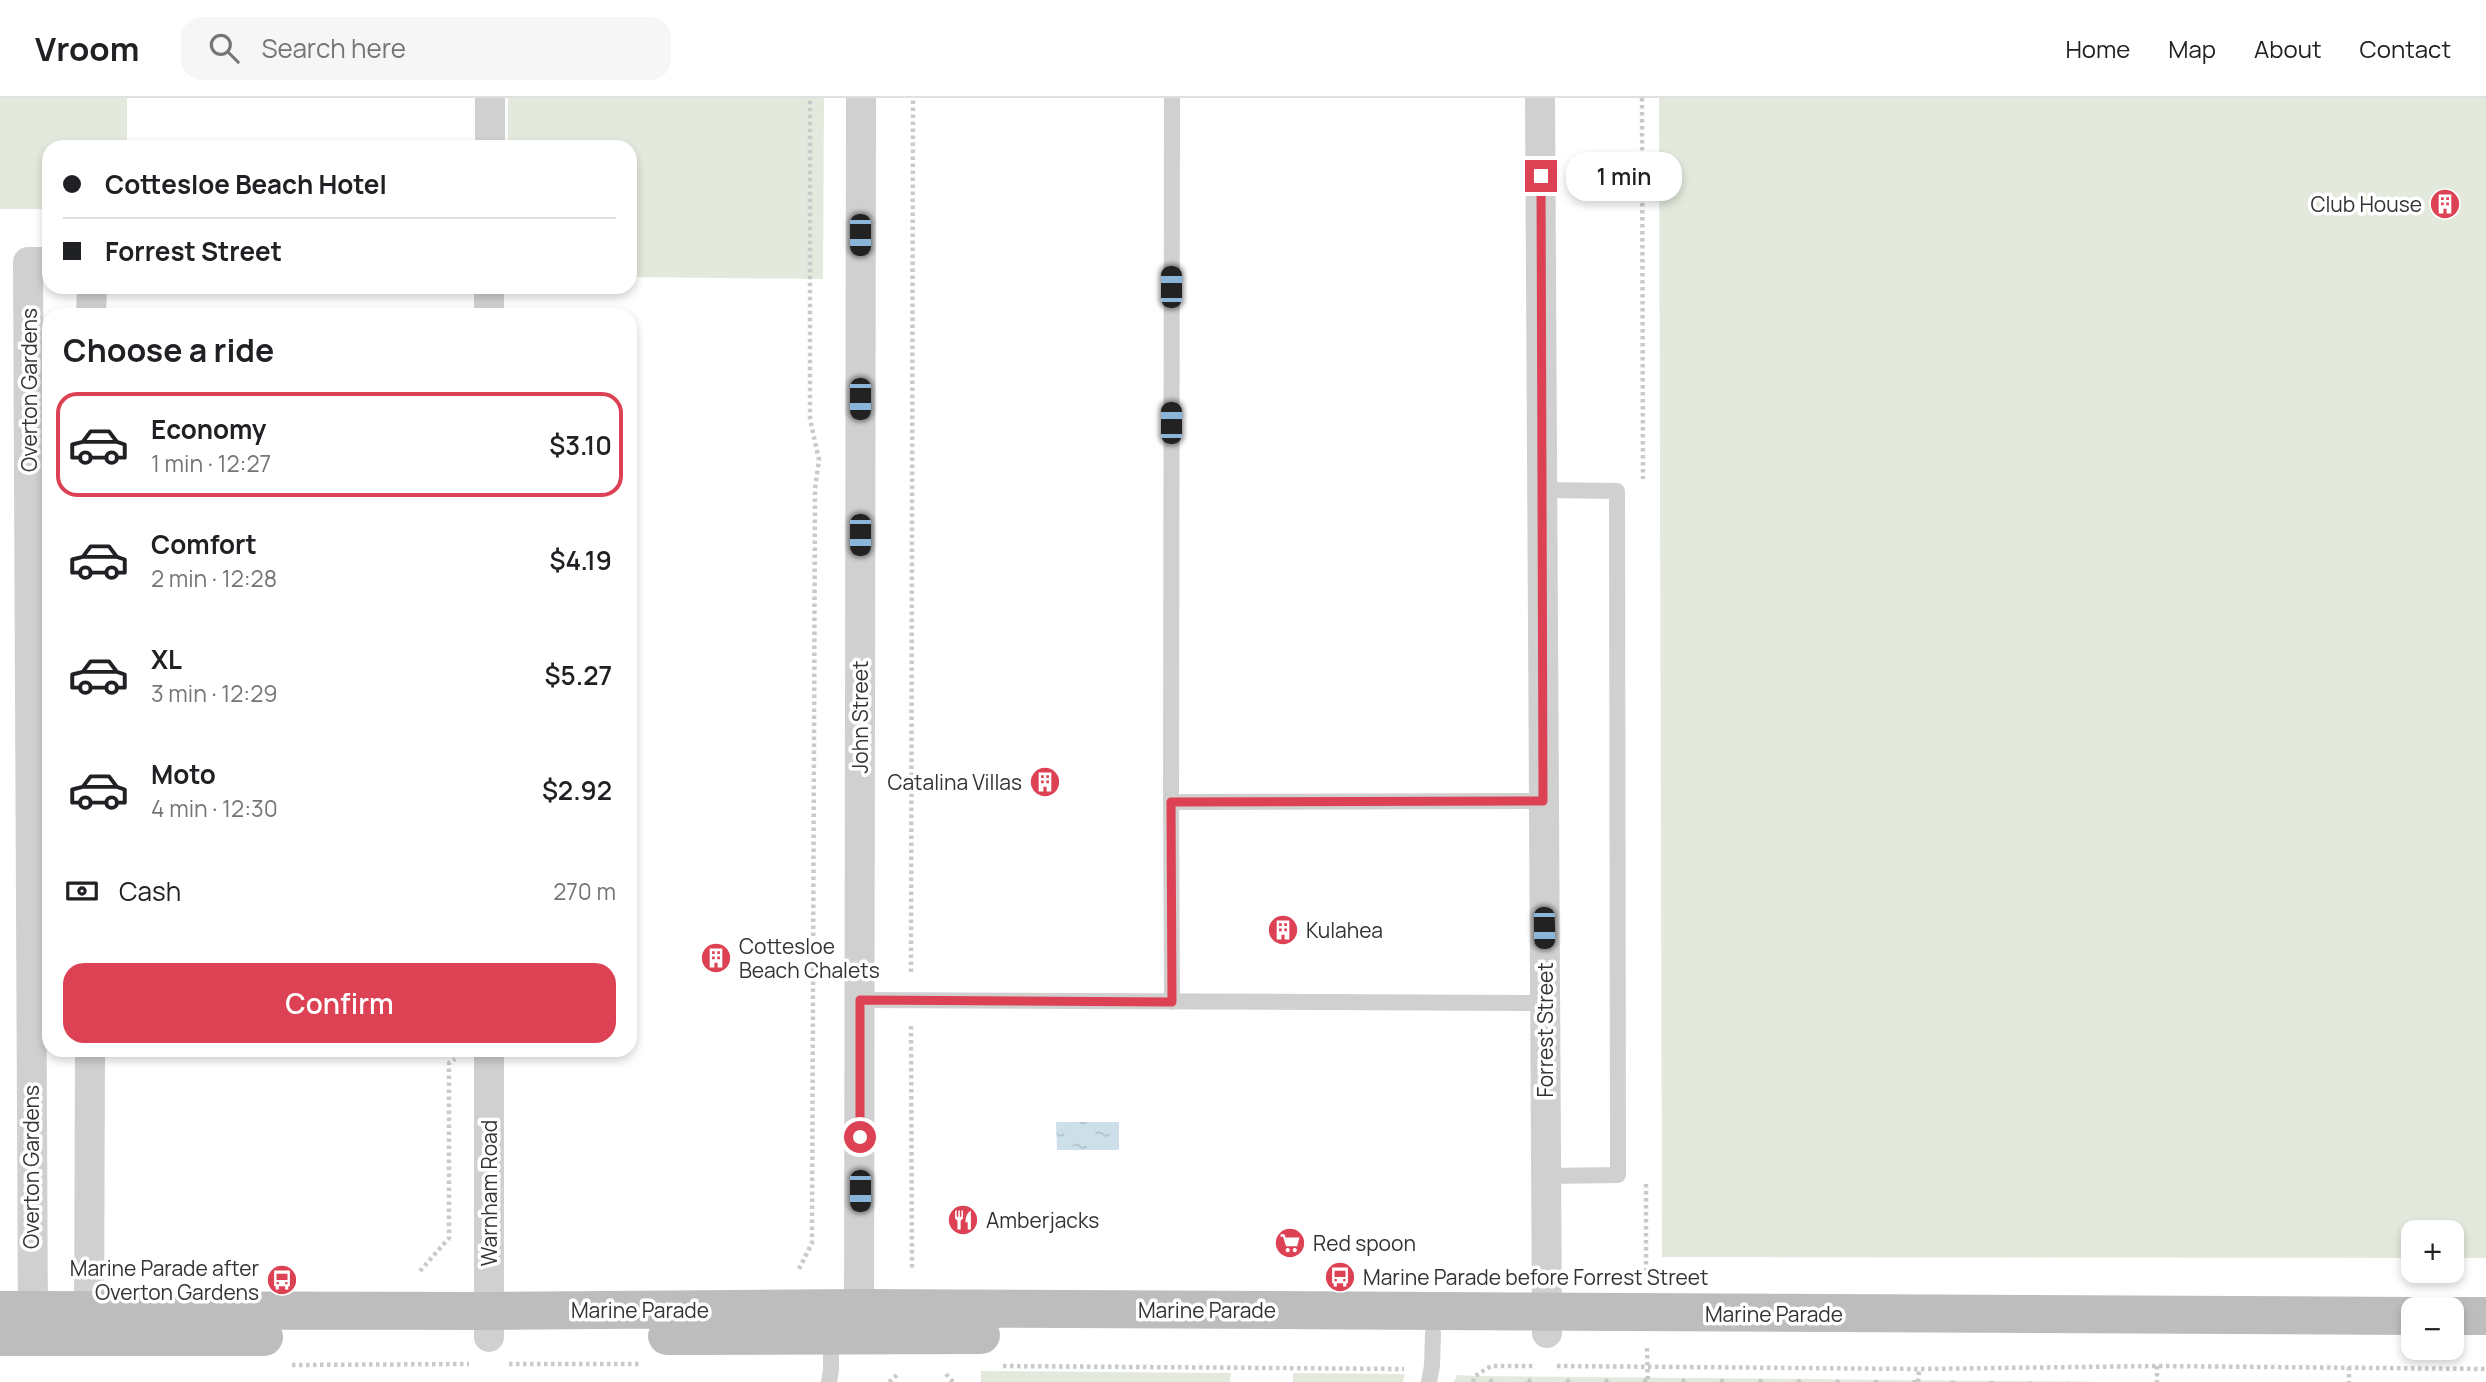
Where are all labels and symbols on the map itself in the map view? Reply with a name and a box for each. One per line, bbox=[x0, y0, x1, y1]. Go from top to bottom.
callout: 1 min bbox=[1566, 152, 1681, 200]
route end bbox=[1525, 160, 1557, 192]
building icon: Club House bbox=[2428, 187, 2462, 221]
place label: Club House bbox=[2310, 190, 2422, 218]
car bbox=[850, 214, 871, 256]
car bbox=[1161, 266, 1182, 308]
street label: Overton Gardens bbox=[15, 308, 43, 472]
car bbox=[850, 378, 871, 420]
car bbox=[1161, 402, 1182, 444]
car bbox=[850, 514, 871, 556]
street label: John Street bbox=[846, 661, 874, 773]
building icon: Catalina Villas bbox=[1028, 765, 1062, 799]
place label: Catalina Villas bbox=[887, 768, 1022, 796]
car bbox=[1534, 907, 1555, 949]
building icon: Kulahea bbox=[1266, 913, 1300, 947]
place label: Kulahea bbox=[1306, 916, 1383, 944]
place label: Cottesloe Beach Chalets bbox=[739, 932, 880, 984]
building icon: Cottesloe Beach Chalets bbox=[699, 941, 733, 975]
street label: Forrest Street bbox=[1531, 962, 1559, 1098]
street label: Overton Gardens bbox=[17, 1085, 45, 1249]
street label: Warnham Road bbox=[475, 1120, 503, 1266]
route start bbox=[844, 1121, 876, 1153]
car bbox=[850, 1170, 871, 1212]
restaurant icon: Amberjacks bbox=[946, 1203, 980, 1237]
place label: Amberjacks bbox=[986, 1206, 1099, 1234]
supermarket icon: Red spoon bbox=[1273, 1226, 1307, 1260]
place label: Red spoon bbox=[1313, 1229, 1416, 1257]
place label: Marine Parade after Overton Gardens bbox=[70, 1254, 259, 1306]
bus stop icon: Marine Parade before Forrest Street bbox=[1323, 1260, 1357, 1294]
bus stop icon: Marine Parade after Overton Gardens bbox=[265, 1263, 299, 1297]
place label: Marine Parade before Forrest Street bbox=[1363, 1263, 1708, 1291]
street label: Marine Parade bbox=[571, 1296, 709, 1324]
street label: Marine Parade bbox=[1138, 1296, 1276, 1324]
street label: Marine Parade bbox=[1705, 1300, 1843, 1328]

